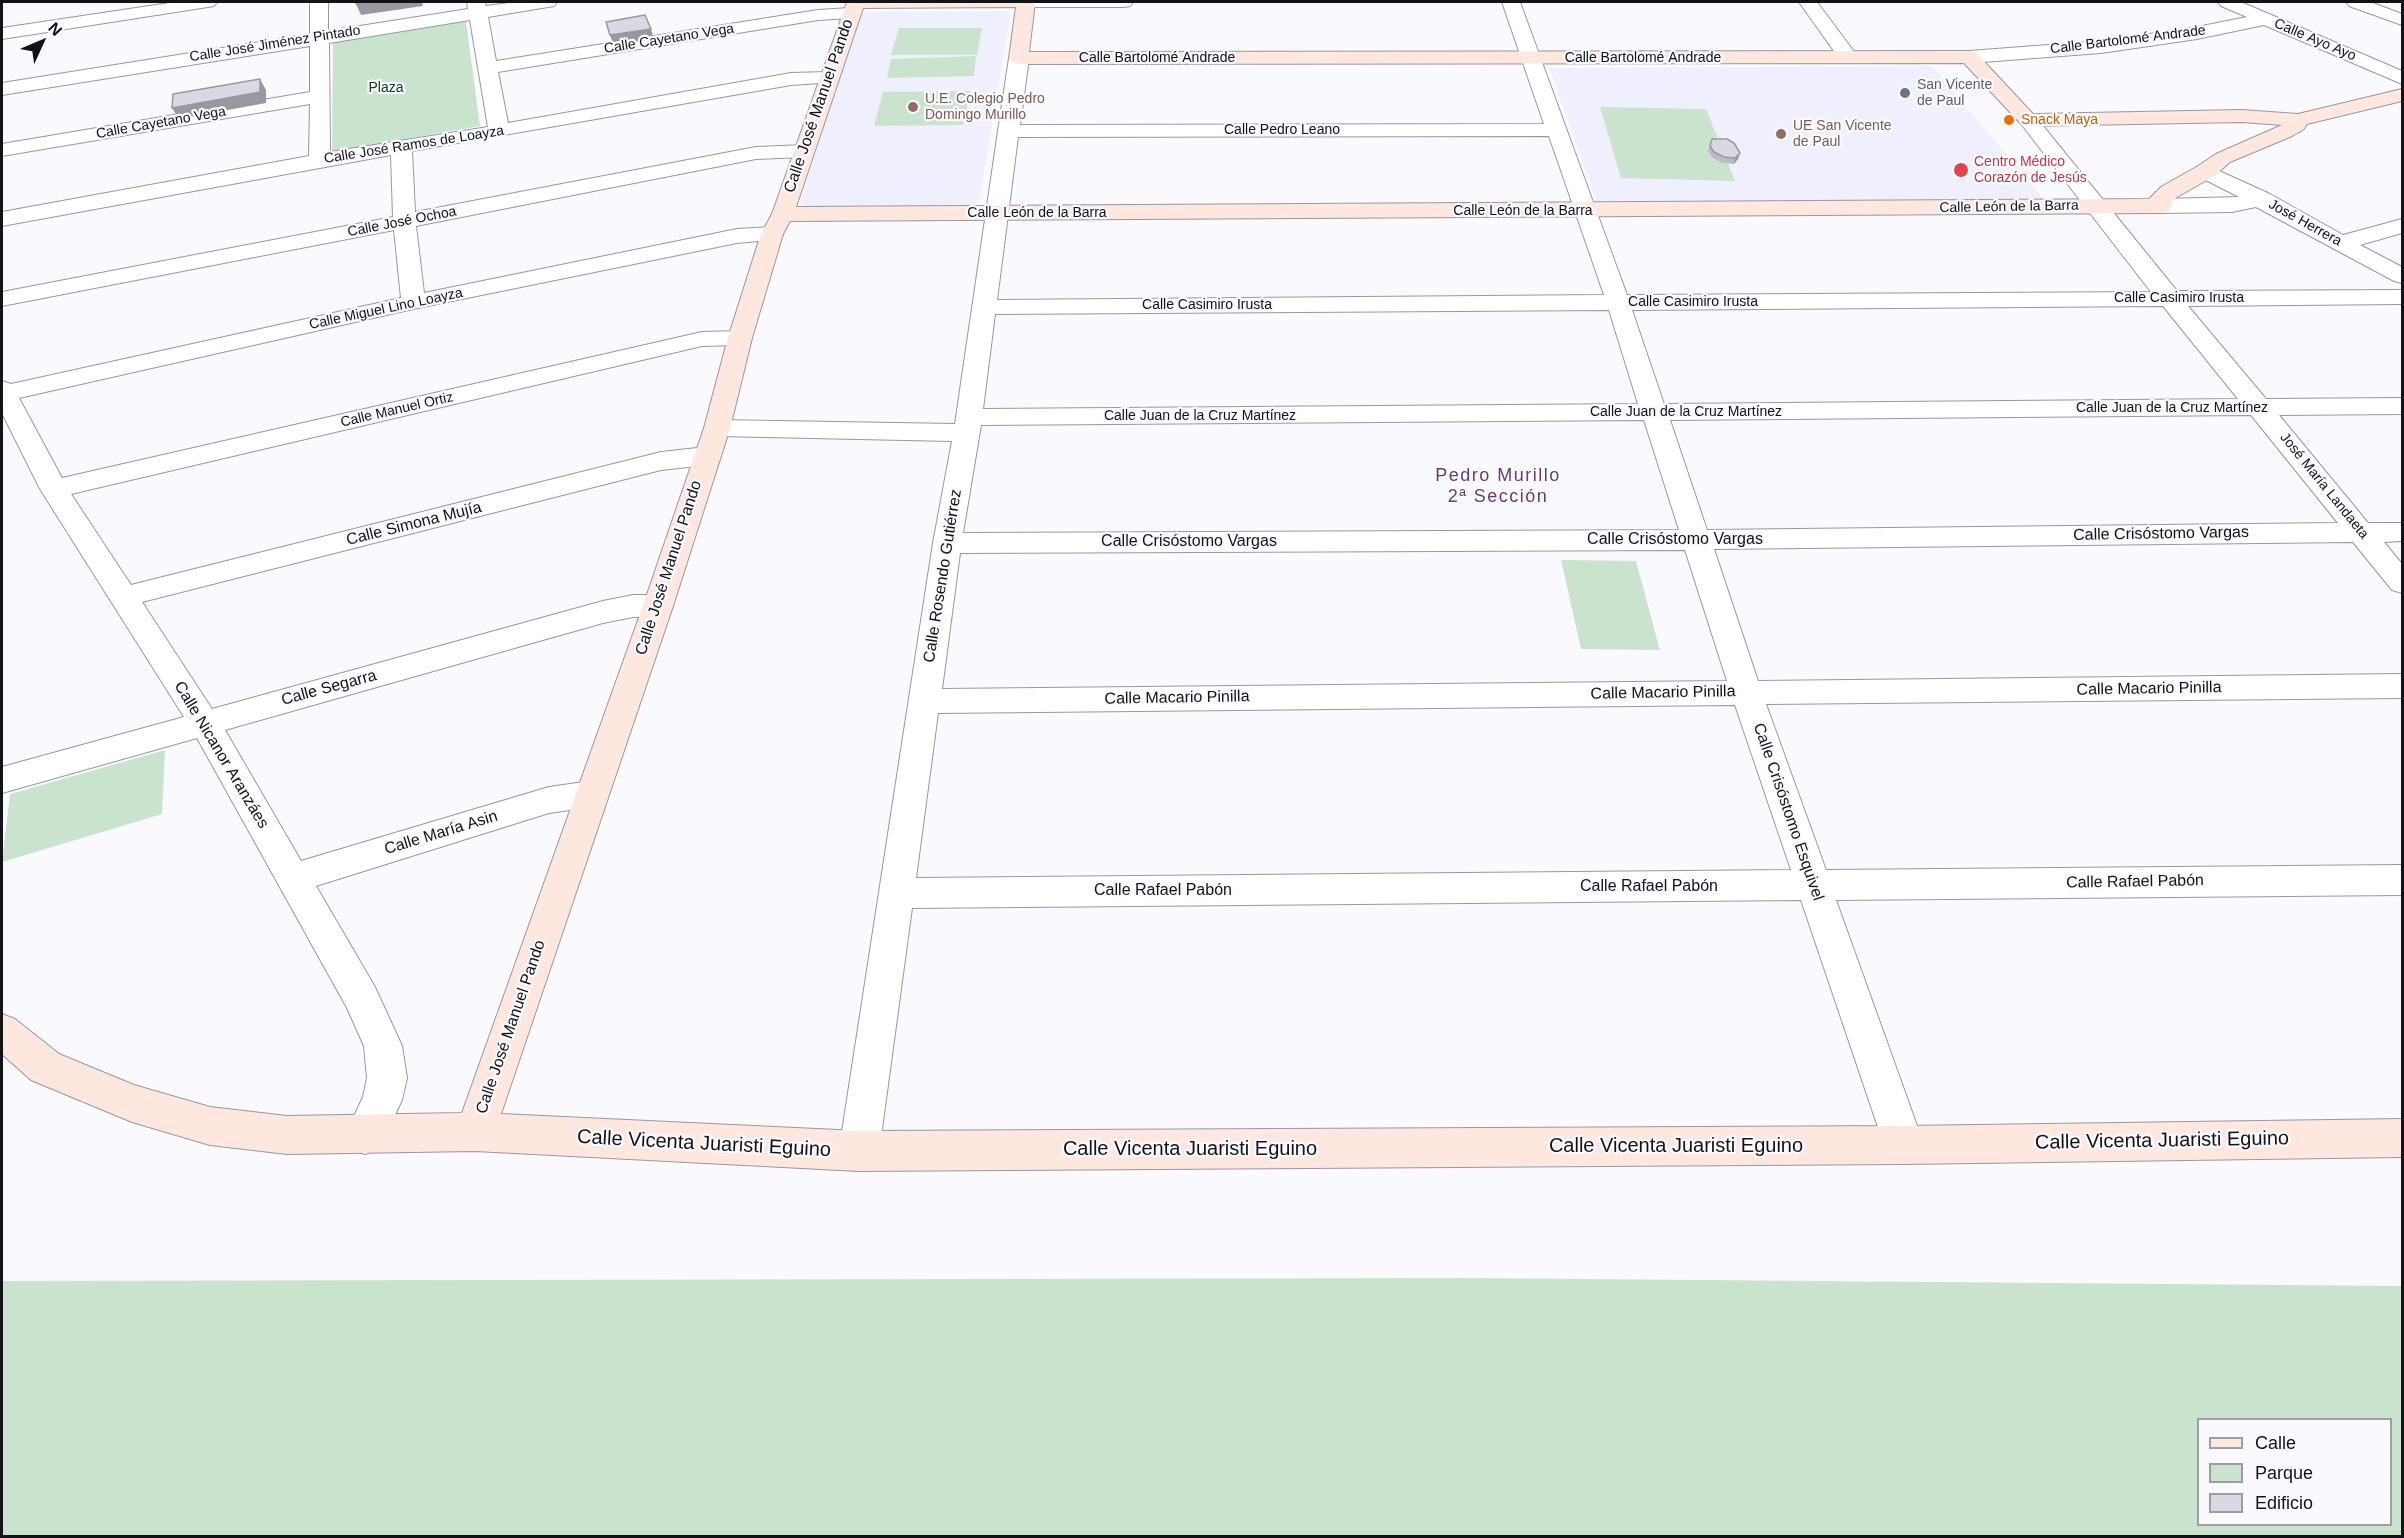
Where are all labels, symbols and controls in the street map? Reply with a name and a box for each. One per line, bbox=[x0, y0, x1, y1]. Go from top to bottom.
north arrow bbox=[12, 12, 72, 72]
street label: Calle Ayo Ayo bbox=[2271, 15, 2359, 65]
street label: Calle José Manuel Pando bbox=[780, 17, 858, 195]
text: N bbox=[45, 19, 65, 39]
street label: Calle Cayetano Vega bbox=[603, 20, 735, 58]
street label: Calle José Jiménez Pintado bbox=[188, 22, 362, 66]
street label: Calle Bartolomé Andrade bbox=[2049, 22, 2207, 58]
street label: Calle Bartolomé Andrade bbox=[1079, 50, 1235, 66]
street label: Calle Bartolomé Andrade bbox=[1565, 50, 1721, 66]
place label: San Vicente de Paul bbox=[1917, 77, 1992, 110]
park label: Plaza bbox=[368, 80, 404, 96]
marker: San Vicente de Paul bbox=[1898, 86, 1912, 100]
place label: U.E. Colegio Pedro Domingo Murillo bbox=[925, 91, 1045, 124]
marker: U.E. Colegio Pedro Domingo Murillo bbox=[906, 100, 920, 114]
street label: Calle Cayetano Vega bbox=[95, 103, 227, 143]
place label: Snack Maya bbox=[2021, 112, 2098, 128]
marker: Snack Maya bbox=[2002, 113, 2016, 127]
place label: UE San Vicente de Paul bbox=[1793, 118, 1892, 150]
street label: Calle José Ramos de Loayza bbox=[323, 122, 505, 168]
street label: Calle Pedro Leano bbox=[1224, 122, 1340, 138]
marker: UE San Vicente de Paul bbox=[1774, 127, 1788, 141]
place label: Centro Médico Corazón de Jesús bbox=[1974, 154, 2087, 186]
marker: Centro Médico Corazón de Jesús bbox=[1952, 161, 1970, 179]
street label: José Herrera bbox=[2266, 196, 2344, 250]
street label: Calle León de la Barra bbox=[1939, 197, 2079, 217]
street label: Calle José Ochoa bbox=[346, 203, 458, 241]
street label: Calle León de la Barra bbox=[1453, 203, 1593, 219]
street label: Calle León de la Barra bbox=[967, 205, 1107, 221]
street label: Calle Miguel Lino Loayza bbox=[308, 285, 464, 333]
street label: Calle Casimiro Irusta bbox=[2114, 290, 2244, 306]
street label: Calle Casimiro Irusta bbox=[1628, 294, 1758, 310]
street label: Calle Casimiro Irusta bbox=[1142, 297, 1272, 313]
street label: Calle Manuel Ortiz bbox=[339, 389, 455, 431]
street label: Calle Juan de la Cruz Martínez bbox=[2076, 400, 2268, 416]
street label: Calle Juan de la Cruz Martínez bbox=[1590, 404, 1782, 420]
street label: Calle Juan de la Cruz Martínez bbox=[1104, 408, 1296, 424]
street label: José María Landaeta bbox=[2276, 430, 2372, 542]
district label: Pedro Murillo 2ª Sección bbox=[1435, 465, 1561, 508]
street label: Calle José Manuel Pando bbox=[632, 478, 706, 658]
street label: Calle Rosendo Gutiérrez bbox=[920, 488, 966, 664]
street label: Calle Simona Mujía bbox=[344, 498, 484, 550]
street label: Calle Crisóstomo Vargas bbox=[2073, 523, 2249, 545]
street label: Calle Crisóstomo Vargas bbox=[1587, 530, 1763, 550]
street label: Calle Crisóstomo Vargas bbox=[1101, 532, 1277, 552]
street label: Calle Segarra bbox=[279, 666, 379, 710]
street label: Calle Nicanor Aranzáes bbox=[169, 678, 273, 832]
street label: Calle Macario Pinilla bbox=[2076, 678, 2222, 700]
street label: Calle Macario Pinilla bbox=[1590, 682, 1736, 704]
street label: Calle Macario Pinilla bbox=[1104, 687, 1250, 709]
street label: Calle Crisóstomo Esquivel bbox=[1749, 721, 1827, 903]
street label: Calle María Asin bbox=[382, 807, 500, 859]
street label: Calle Rafael Pabón bbox=[2066, 871, 2204, 893]
street label: Calle Rafael Pabón bbox=[1580, 877, 1718, 897]
street label: Calle Rafael Pabón bbox=[1094, 881, 1232, 901]
street label: Calle José Manuel Pando bbox=[472, 938, 550, 1116]
street label: Calle Vicenta Juaristi Eguino bbox=[576, 1125, 832, 1163]
street label: Calle Vicenta Juaristi Eguino bbox=[2035, 1127, 2289, 1155]
street label: Calle Vicenta Juaristi Eguino bbox=[1549, 1134, 1803, 1158]
street label: Calle Vicenta Juaristi Eguino bbox=[1063, 1137, 1317, 1161]
legend bbox=[2197, 1418, 2392, 1526]
text: Calle bbox=[2255, 1433, 2296, 1453]
text: Parque bbox=[2255, 1463, 2313, 1483]
text: Edificio bbox=[2255, 1493, 2313, 1513]

